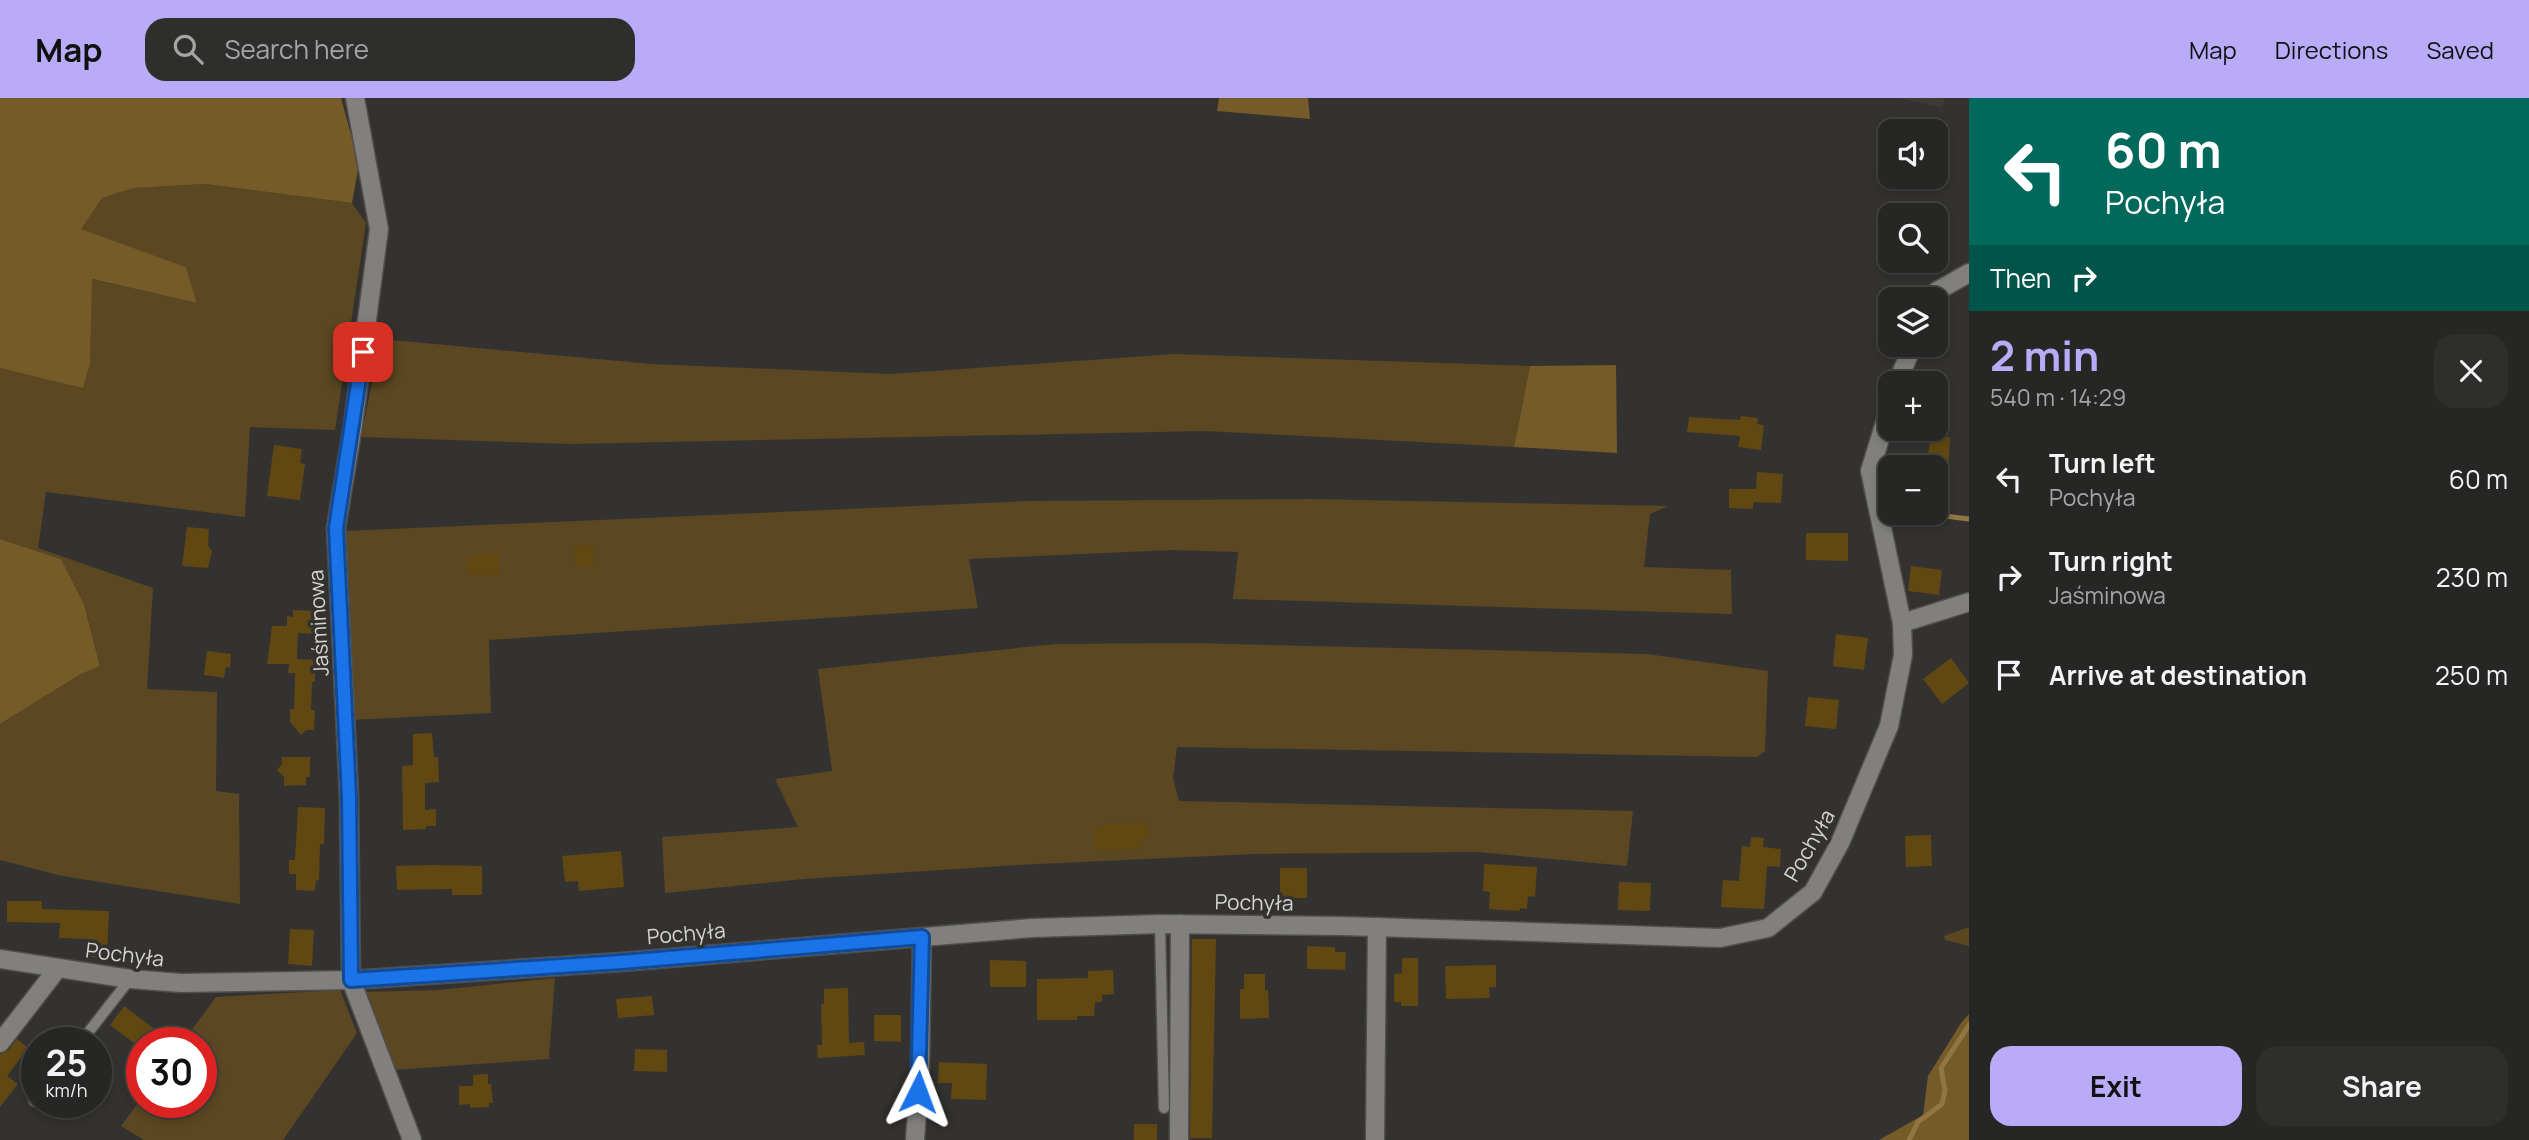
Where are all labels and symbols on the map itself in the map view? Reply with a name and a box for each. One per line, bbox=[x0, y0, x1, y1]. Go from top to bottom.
pin bbox=[333, 322, 393, 382]
street label: Jaśminowa bbox=[301, 569, 335, 677]
street label: Pochyła bbox=[1777, 804, 1841, 886]
street label: Pochyła bbox=[1214, 887, 1294, 917]
street label: Pochyła bbox=[645, 916, 727, 950]
street label: Pochyła bbox=[84, 935, 166, 973]
speed limit sign: 30 bbox=[126, 1027, 217, 1118]
position arrow bbox=[881, 1055, 955, 1129]

